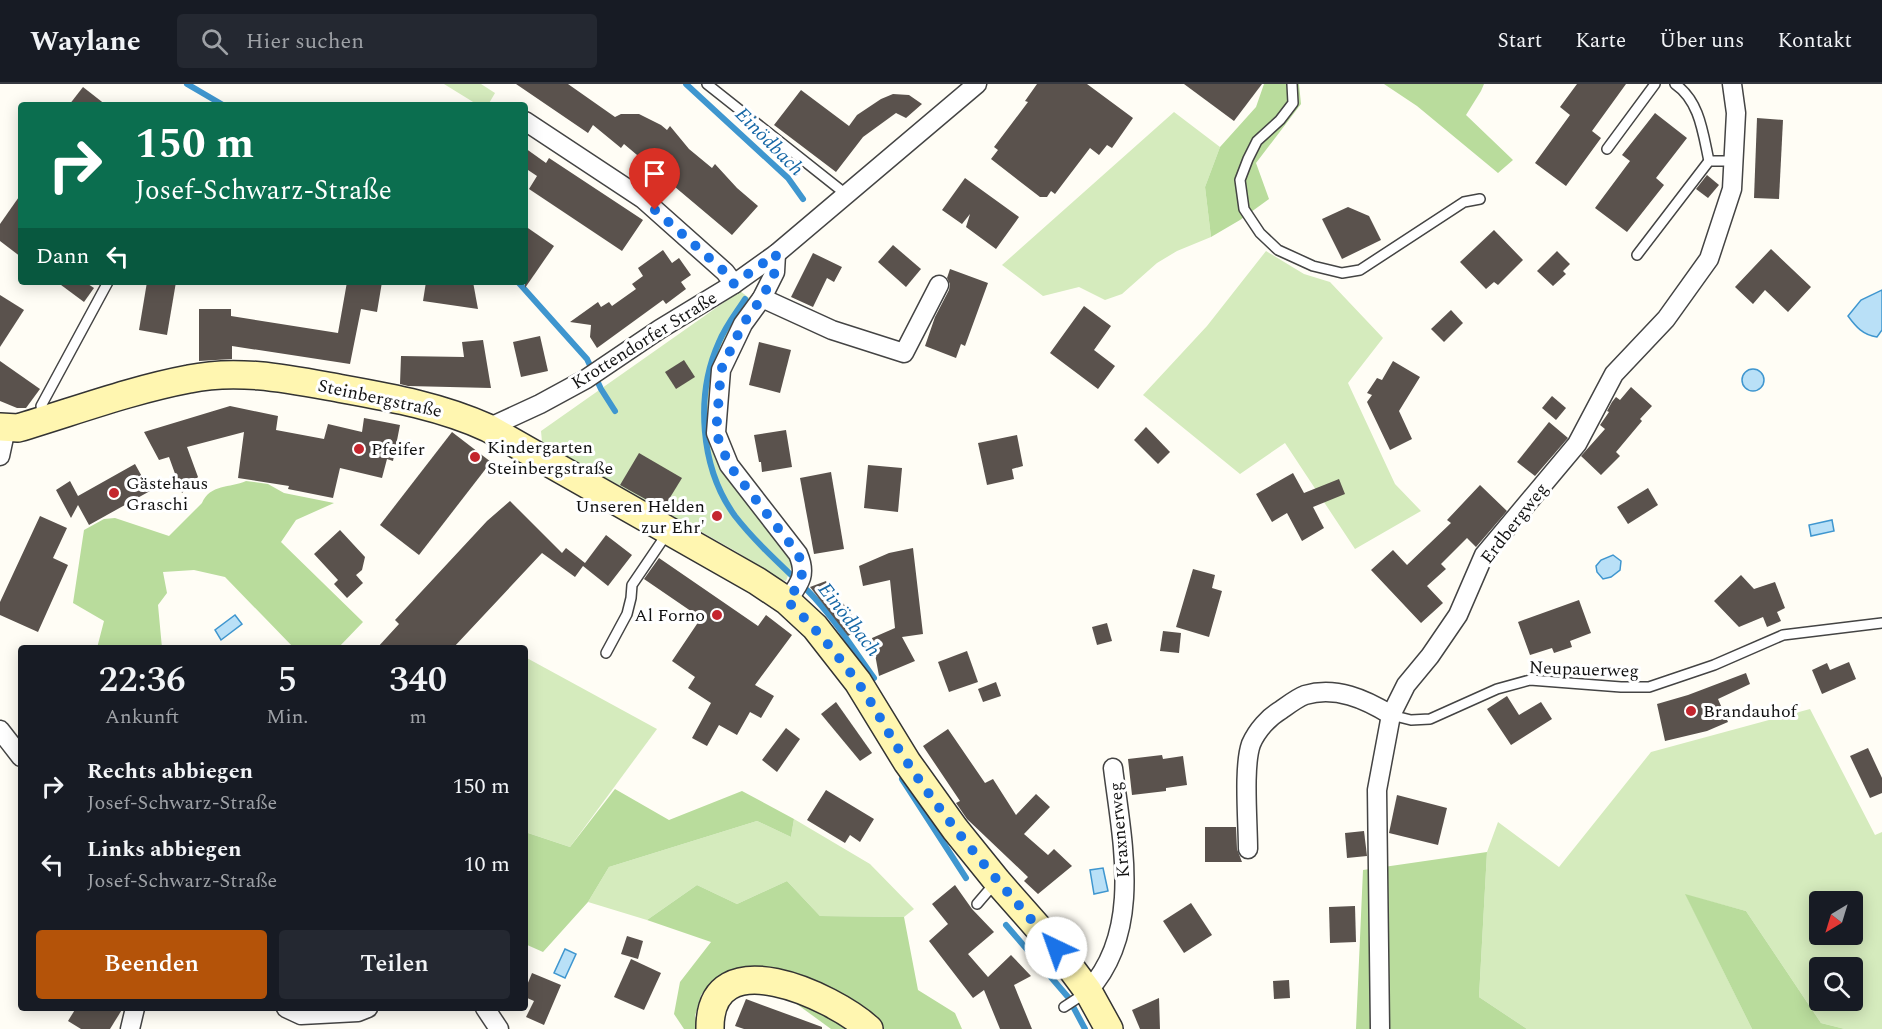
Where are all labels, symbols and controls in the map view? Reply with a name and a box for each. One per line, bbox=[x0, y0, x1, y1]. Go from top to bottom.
search box bbox=[177, 14, 597, 68]
text: Waylane bbox=[30, 20, 141, 63]
icon: search bbox=[198, 25, 231, 58]
text: Hier suchen bbox=[246, 25, 364, 58]
text: Start bbox=[1497, 25, 1542, 57]
text: Karte bbox=[1575, 25, 1626, 57]
text: Über uns bbox=[1659, 25, 1744, 57]
text: Kontakt bbox=[1777, 25, 1852, 57]
water label: Einödbach bbox=[728, 100, 811, 183]
text: 150 m bbox=[135, 113, 254, 176]
icon: right bbox=[36, 126, 114, 204]
pin bbox=[629, 148, 680, 210]
icon: arrive bbox=[638, 157, 671, 190]
text: Josef-Schwarz-Straße bbox=[135, 170, 392, 212]
text: Dann bbox=[36, 240, 89, 273]
icon: left bbox=[101, 240, 134, 273]
street label: Krottendorfer Straße bbox=[566, 285, 722, 396]
street label: Steinbergstraße bbox=[315, 372, 444, 425]
place label: Kindergarten Steinbergstraße bbox=[487, 434, 613, 482]
place label: Pfeifer bbox=[371, 436, 425, 463]
marker: Pfeifer bbox=[352, 442, 366, 456]
marker: Kindergarten Steinbergstraße bbox=[468, 450, 482, 464]
place label: Gästehaus Graschi bbox=[126, 470, 208, 518]
street label: Erdbergweg bbox=[1474, 477, 1555, 570]
marker: Gästehaus Graschi bbox=[107, 486, 121, 500]
place label: Unseren Helden zur Ehr' bbox=[575, 493, 705, 541]
marker: Unseren Helden zur Ehr' bbox=[710, 509, 724, 523]
water label: Einödbach bbox=[811, 576, 888, 663]
place label: Al Forno bbox=[634, 602, 705, 629]
marker: Al Forno bbox=[710, 608, 724, 622]
text: 22:36 bbox=[99, 653, 185, 708]
text: 5 bbox=[278, 653, 297, 708]
text: 340 bbox=[389, 653, 447, 708]
street label: Neupauerweg bbox=[1528, 654, 1640, 685]
place label: Brandauhof bbox=[1703, 698, 1799, 725]
text: Ankunft bbox=[105, 702, 179, 732]
text: Min. bbox=[266, 702, 308, 732]
text: m bbox=[410, 702, 427, 732]
marker: Brandauhof bbox=[1684, 704, 1698, 718]
text: Rechts abbiegen bbox=[87, 755, 253, 788]
icon: right bbox=[36, 770, 69, 803]
text: 150 m bbox=[453, 770, 510, 803]
street label: Kraxnerweg bbox=[1102, 781, 1137, 879]
text: Josef-Schwarz-Straße bbox=[87, 788, 277, 818]
text: Links abbiegen bbox=[87, 833, 242, 866]
icon: left bbox=[36, 848, 69, 881]
text: 10 m bbox=[464, 848, 510, 881]
text: Josef-Schwarz-Straße bbox=[87, 866, 277, 896]
north arrow bbox=[1809, 891, 1863, 945]
map controls bbox=[1809, 891, 1863, 1011]
position arrow bbox=[1024, 916, 1088, 980]
button: Beenden bbox=[36, 930, 267, 999]
button: Teilen bbox=[279, 930, 510, 999]
button: search bbox=[1809, 957, 1863, 1011]

